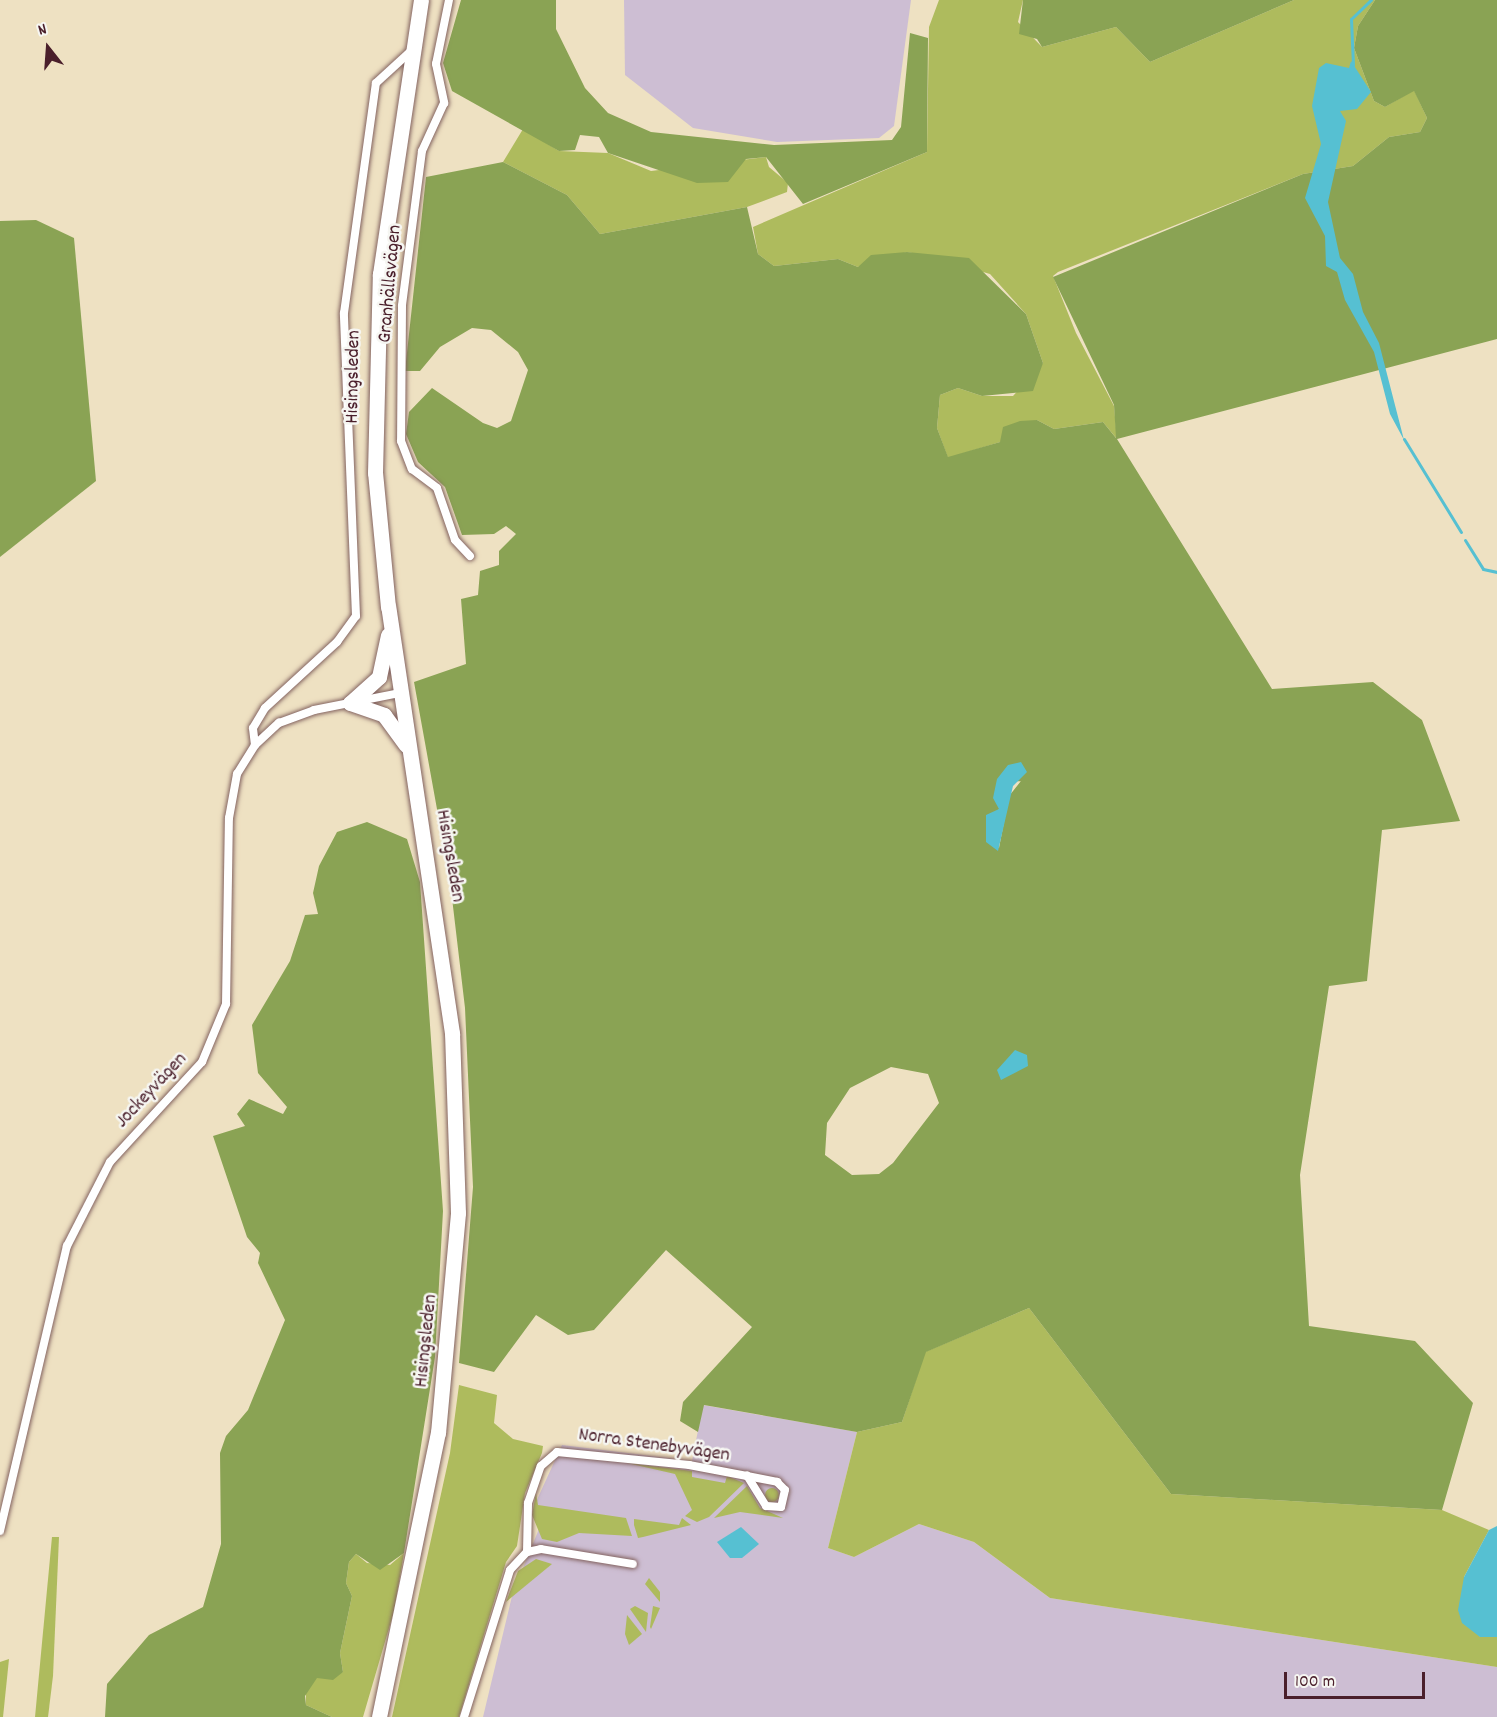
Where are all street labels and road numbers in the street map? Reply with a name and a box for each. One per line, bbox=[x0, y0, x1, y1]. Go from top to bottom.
street label: Granhällsvägen bbox=[374, 224, 408, 344]
street label: Hisingsleden bbox=[341, 330, 367, 424]
street label: Hisingsleden bbox=[429, 808, 469, 904]
street label: Jockeyvägen bbox=[111, 1048, 193, 1134]
street label: Hisingsleden bbox=[410, 1293, 444, 1389]
street label: Norra Stenebyvägen bbox=[577, 1424, 731, 1468]

